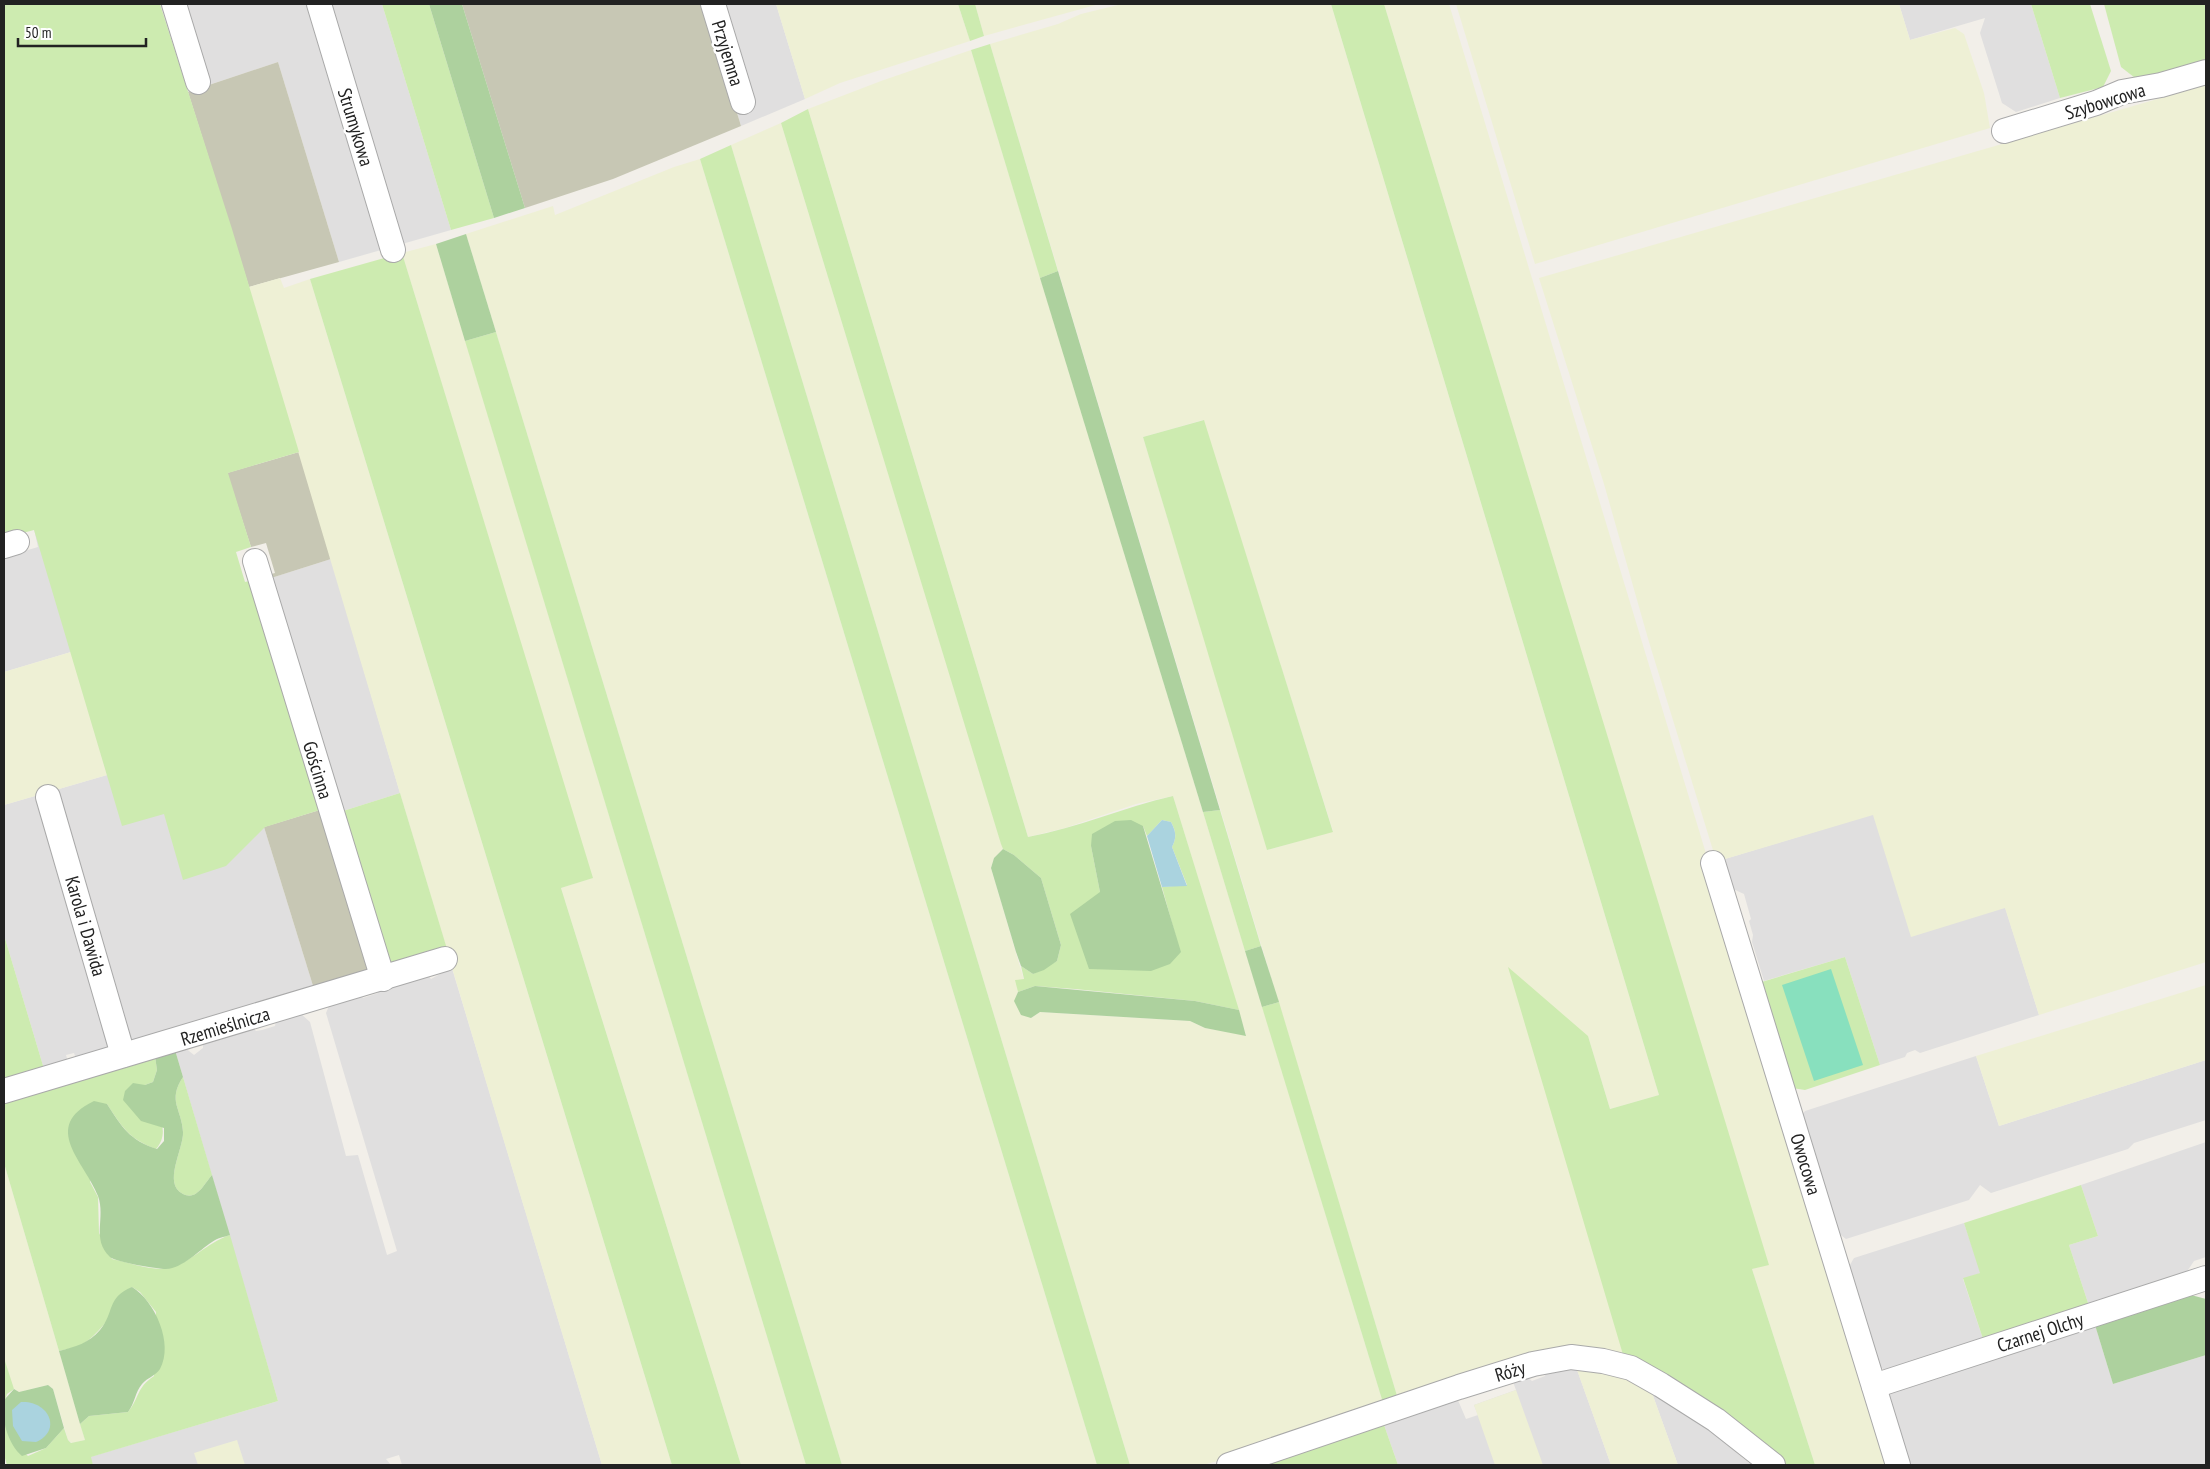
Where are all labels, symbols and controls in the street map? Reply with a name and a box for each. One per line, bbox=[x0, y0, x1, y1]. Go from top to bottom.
scale bar bbox=[18, 15, 145, 47]
street label: Przyjemna bbox=[707, 17, 749, 89]
text: 50 m bbox=[25, 23, 51, 42]
street label: Szybowcowa bbox=[2062, 77, 2148, 125]
street label: Strumykowa bbox=[333, 85, 379, 169]
street label: Gościnna bbox=[298, 738, 338, 802]
street label: Karola i Dawida bbox=[60, 873, 112, 979]
street label: Rzemieślnicza bbox=[178, 1001, 272, 1051]
street label: Owocowa bbox=[1785, 1130, 1827, 1198]
street label: Czarnej Olchy bbox=[1994, 1307, 2087, 1357]
street label: Róży bbox=[1492, 1355, 1529, 1387]

